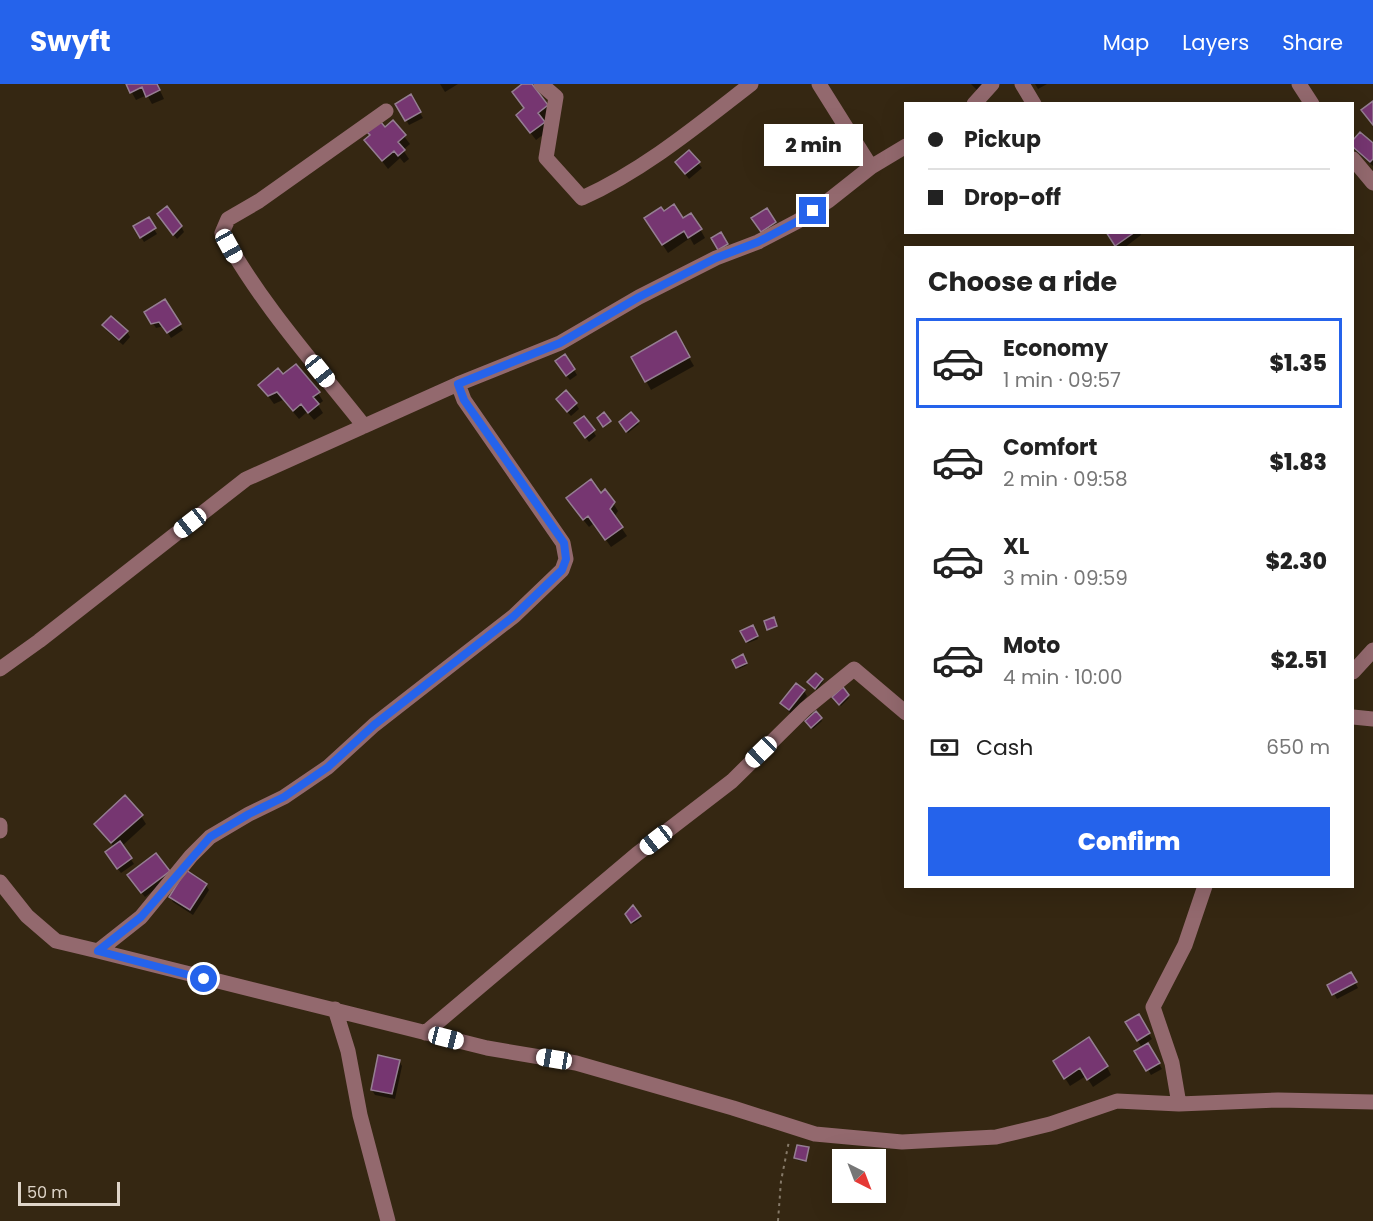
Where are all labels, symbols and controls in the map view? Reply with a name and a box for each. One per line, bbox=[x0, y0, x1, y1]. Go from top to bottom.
text: Swyft bbox=[30, 22, 111, 61]
text: Map bbox=[1103, 28, 1149, 57]
text: Layers bbox=[1182, 28, 1249, 57]
text: Share bbox=[1282, 28, 1343, 57]
callout: 2 min bbox=[764, 124, 862, 166]
text: Pickup bbox=[964, 124, 1041, 155]
text: 2 min bbox=[785, 131, 842, 159]
text: Drop-off bbox=[964, 182, 1061, 213]
route end bbox=[799, 197, 826, 224]
car bbox=[212, 226, 246, 266]
text: Choose a ride bbox=[928, 263, 1117, 300]
text: Economy bbox=[1003, 333, 1108, 364]
icon: car bbox=[931, 336, 985, 390]
text: $1.35 bbox=[1269, 348, 1327, 379]
car bbox=[302, 351, 338, 391]
text: 1 min · 09:57 bbox=[1003, 366, 1121, 394]
text: Comfort bbox=[1003, 432, 1097, 463]
icon: car bbox=[931, 435, 985, 489]
text: $1.83 bbox=[1270, 447, 1327, 478]
text: 2 min · 09:58 bbox=[1003, 465, 1128, 493]
car bbox=[170, 505, 210, 541]
text: XL bbox=[1003, 531, 1029, 562]
icon: car bbox=[931, 534, 985, 588]
text: $2.30 bbox=[1265, 546, 1327, 577]
text: 3 min · 09:59 bbox=[1003, 564, 1128, 592]
text: Moto bbox=[1003, 630, 1060, 661]
icon: car bbox=[931, 633, 985, 687]
text: $2.51 bbox=[1270, 645, 1327, 676]
text: 4 min · 10:00 bbox=[1003, 663, 1123, 691]
icon: cash bbox=[928, 731, 961, 764]
text: Cash bbox=[976, 732, 1033, 763]
car bbox=[742, 733, 780, 771]
text: 650 m bbox=[1266, 733, 1330, 761]
button: Confirm bbox=[928, 807, 1330, 876]
car bbox=[636, 822, 676, 858]
route start bbox=[190, 965, 217, 992]
car bbox=[426, 1025, 466, 1051]
car bbox=[535, 1047, 573, 1071]
north arrow bbox=[832, 1149, 886, 1203]
map controls bbox=[832, 1149, 886, 1203]
scale bar bbox=[18, 1179, 120, 1206]
text: 50 m bbox=[27, 1181, 68, 1204]

